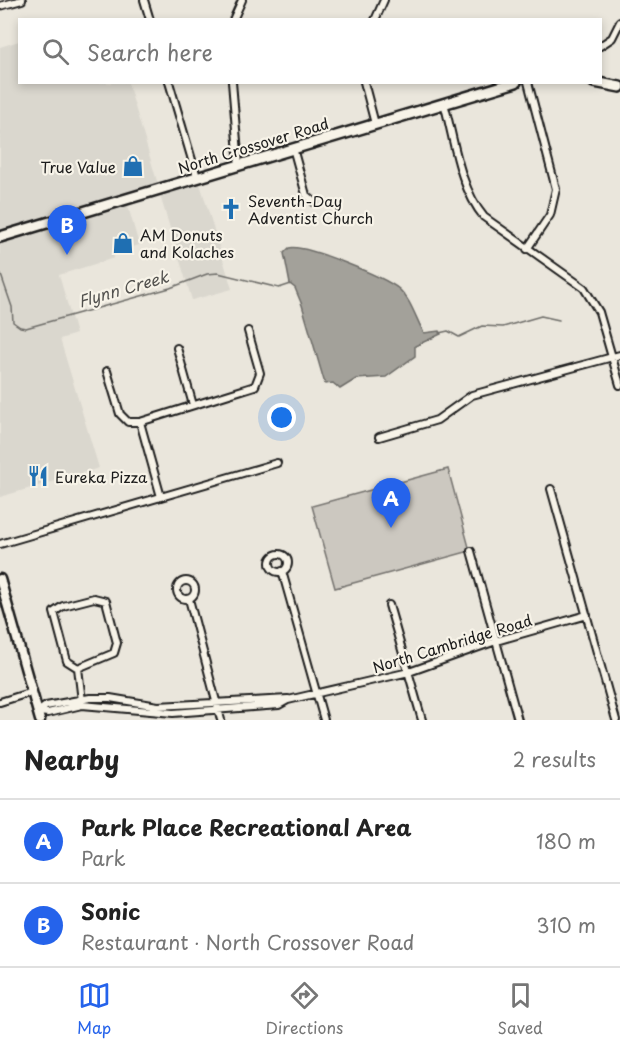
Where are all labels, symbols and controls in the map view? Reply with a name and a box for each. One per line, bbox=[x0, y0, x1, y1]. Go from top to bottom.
search box bbox=[18, 18, 602, 84]
icon: search bbox=[39, 35, 72, 68]
text: Search here bbox=[87, 35, 213, 68]
street label: North Crossover Road bbox=[175, 111, 331, 179]
shop icon: True Value bbox=[121, 154, 145, 178]
place label: True Value bbox=[41, 155, 116, 178]
place label: Seventh-Day Adventist Church bbox=[248, 189, 373, 229]
church icon: Seventh-Day Adventist Church bbox=[219, 197, 243, 221]
pin: B bbox=[48, 206, 86, 255]
place label: AM Donuts and Kolaches bbox=[140, 223, 234, 263]
shop icon: AM Donuts and Kolaches bbox=[111, 231, 135, 255]
water label: Flynn Creek bbox=[75, 263, 172, 312]
your location bbox=[267, 403, 296, 432]
restaurant icon: Eureka Pizza bbox=[26, 464, 50, 488]
place label: Eureka Pizza bbox=[55, 465, 148, 488]
pin: A bbox=[372, 478, 410, 528]
street label: North Cambridge Road bbox=[369, 608, 535, 678]
text: Nearby bbox=[24, 740, 119, 779]
text: 2 results bbox=[513, 744, 596, 774]
text: Park Place Recreational Area bbox=[81, 810, 411, 843]
text: A bbox=[36, 826, 51, 856]
text: 180 m bbox=[536, 826, 596, 856]
text: Park bbox=[81, 843, 126, 873]
text: Sonic bbox=[81, 894, 140, 927]
text: B bbox=[37, 910, 50, 940]
text: 310 m bbox=[536, 910, 596, 940]
text: Restaurant · North Crossover Road bbox=[81, 927, 414, 957]
tab: Map bbox=[77, 979, 111, 1039]
tab: Directions bbox=[265, 979, 343, 1039]
tab: Saved bbox=[497, 979, 543, 1039]

